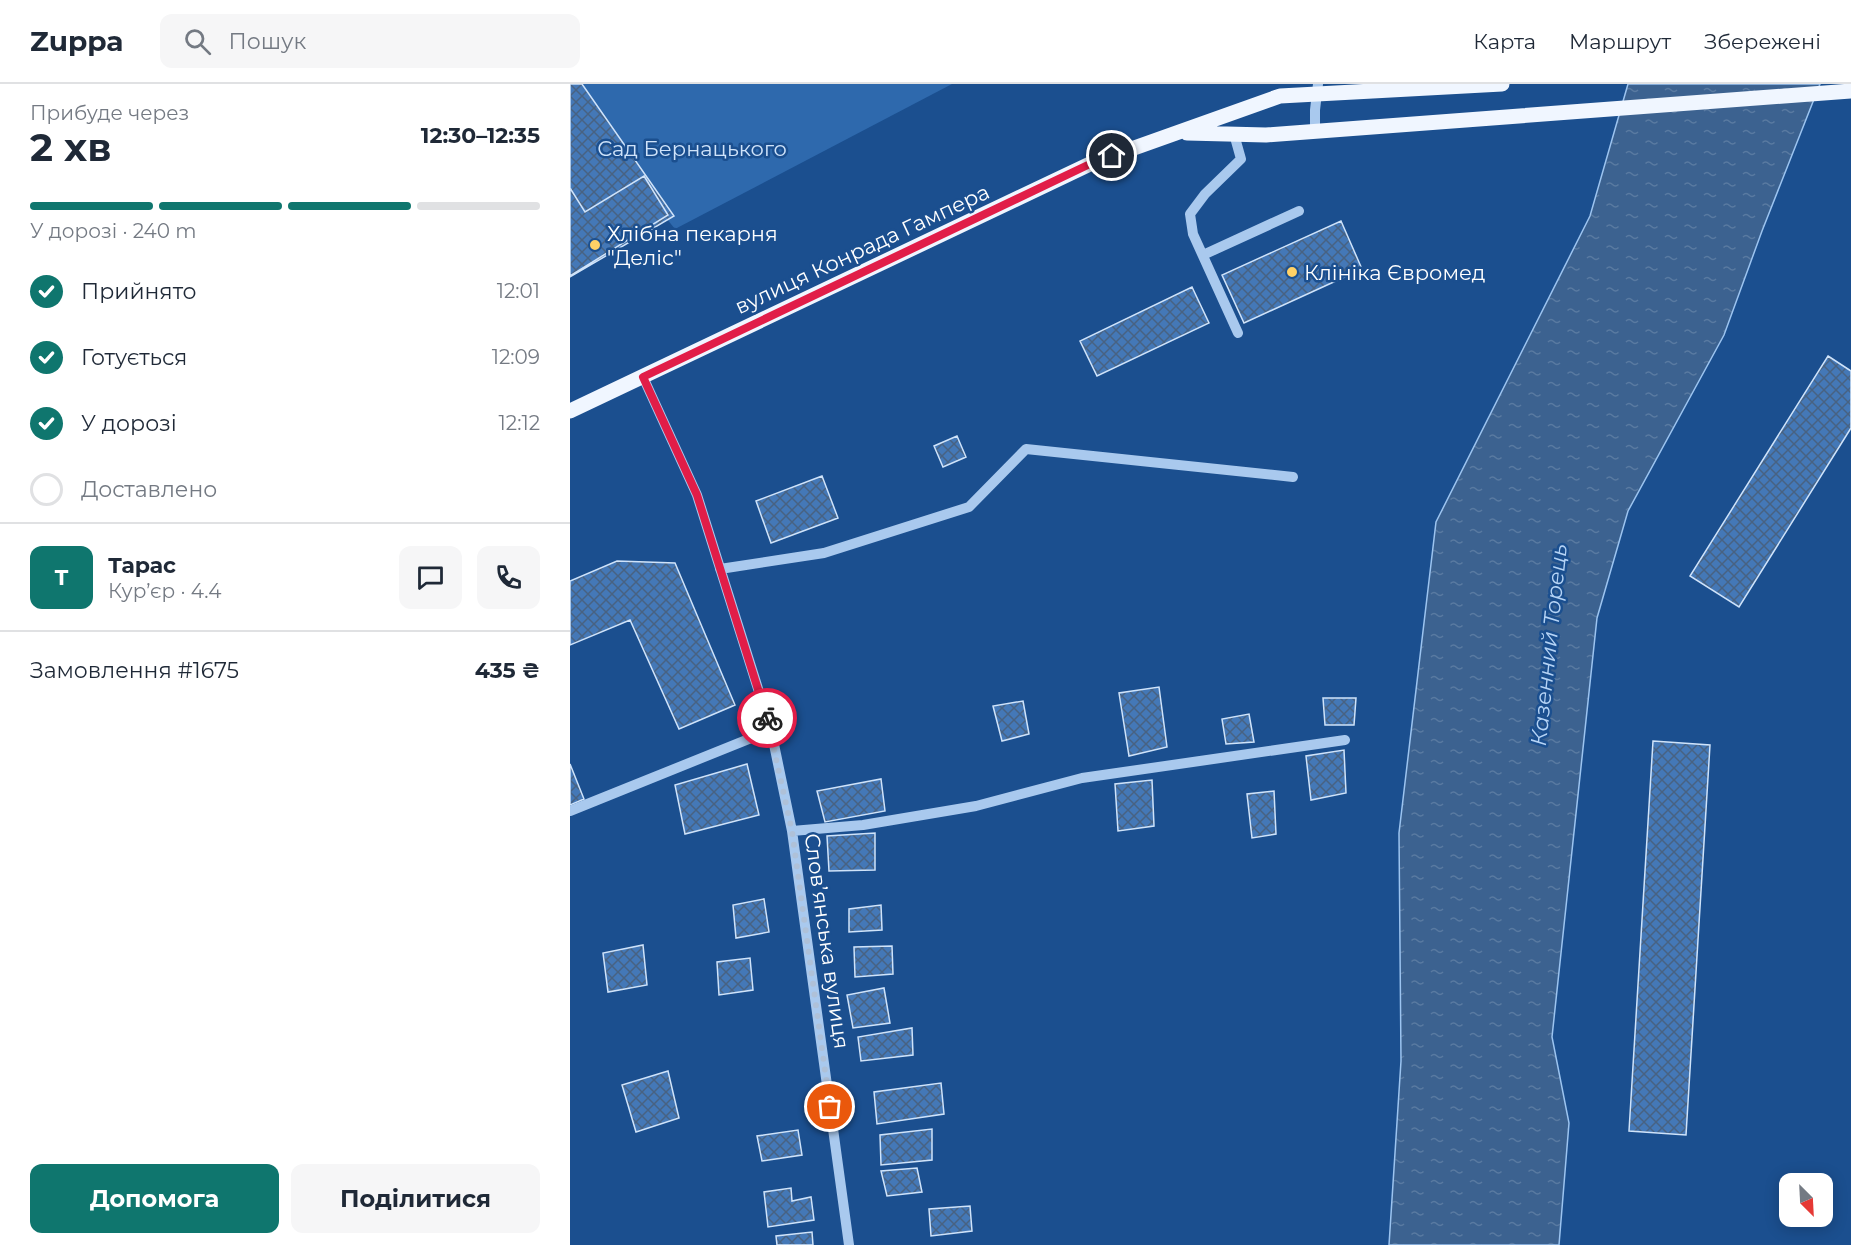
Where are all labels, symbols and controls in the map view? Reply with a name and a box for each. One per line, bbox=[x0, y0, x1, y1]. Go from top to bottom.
search box bbox=[160, 14, 580, 68]
text: Zuppa bbox=[30, 24, 124, 58]
icon: search bbox=[181, 25, 214, 58]
text: Пошук bbox=[229, 28, 306, 55]
text: Карта bbox=[1473, 29, 1536, 54]
text: Маршрут bbox=[1569, 29, 1671, 54]
text: Збережені bbox=[1704, 29, 1821, 54]
text: Прибуде через bbox=[30, 101, 189, 125]
text: 12:30–12:35 bbox=[421, 122, 540, 149]
text: 2 хв bbox=[30, 123, 111, 171]
pin bbox=[1086, 130, 1137, 181]
park label: Сад Бернацького bbox=[597, 136, 787, 161]
icon: home bbox=[1095, 139, 1128, 172]
street label: вулиця Конрада Гампера bbox=[731, 179, 993, 319]
text: У дорозі · 240 m bbox=[30, 219, 197, 243]
place label: Хлібна пекарня "Деліс" bbox=[607, 221, 778, 270]
marker: Хлібна пекарня "Деліс" bbox=[588, 238, 602, 252]
place label: Клініка Євромед bbox=[1304, 260, 1485, 285]
marker: Клініка Євромед bbox=[1285, 265, 1299, 279]
icon: check bbox=[30, 275, 63, 308]
text: Прийнято bbox=[81, 278, 197, 305]
text: 12:01 bbox=[497, 279, 540, 303]
icon: check bbox=[30, 341, 63, 374]
text: Готується bbox=[81, 344, 187, 371]
text: 12:09 bbox=[492, 345, 540, 369]
icon: check bbox=[30, 407, 63, 440]
text: У дорозі bbox=[81, 410, 177, 437]
text: 12:12 bbox=[499, 411, 540, 435]
text: Доставлено bbox=[81, 476, 217, 503]
water label: Казенний Торець bbox=[1525, 543, 1573, 747]
button: chat bbox=[399, 546, 462, 609]
button: phone bbox=[477, 546, 540, 609]
text: Тарас bbox=[108, 552, 176, 579]
text: Т bbox=[54, 564, 69, 591]
text: Кур’єр · 4.4 bbox=[108, 579, 222, 603]
text: Замовлення #1675 bbox=[30, 657, 239, 684]
text: 435 ₴ bbox=[475, 657, 540, 684]
courier bbox=[737, 688, 797, 748]
icon: bike bbox=[751, 702, 784, 735]
street label: Слов’янська вулиця bbox=[799, 832, 855, 1050]
pin bbox=[804, 1081, 855, 1132]
icon: bag bbox=[813, 1090, 846, 1123]
button: Допомога bbox=[30, 1164, 279, 1233]
button: Поділитися bbox=[291, 1164, 540, 1233]
north arrow bbox=[1779, 1173, 1833, 1227]
map controls bbox=[1779, 1173, 1833, 1227]

